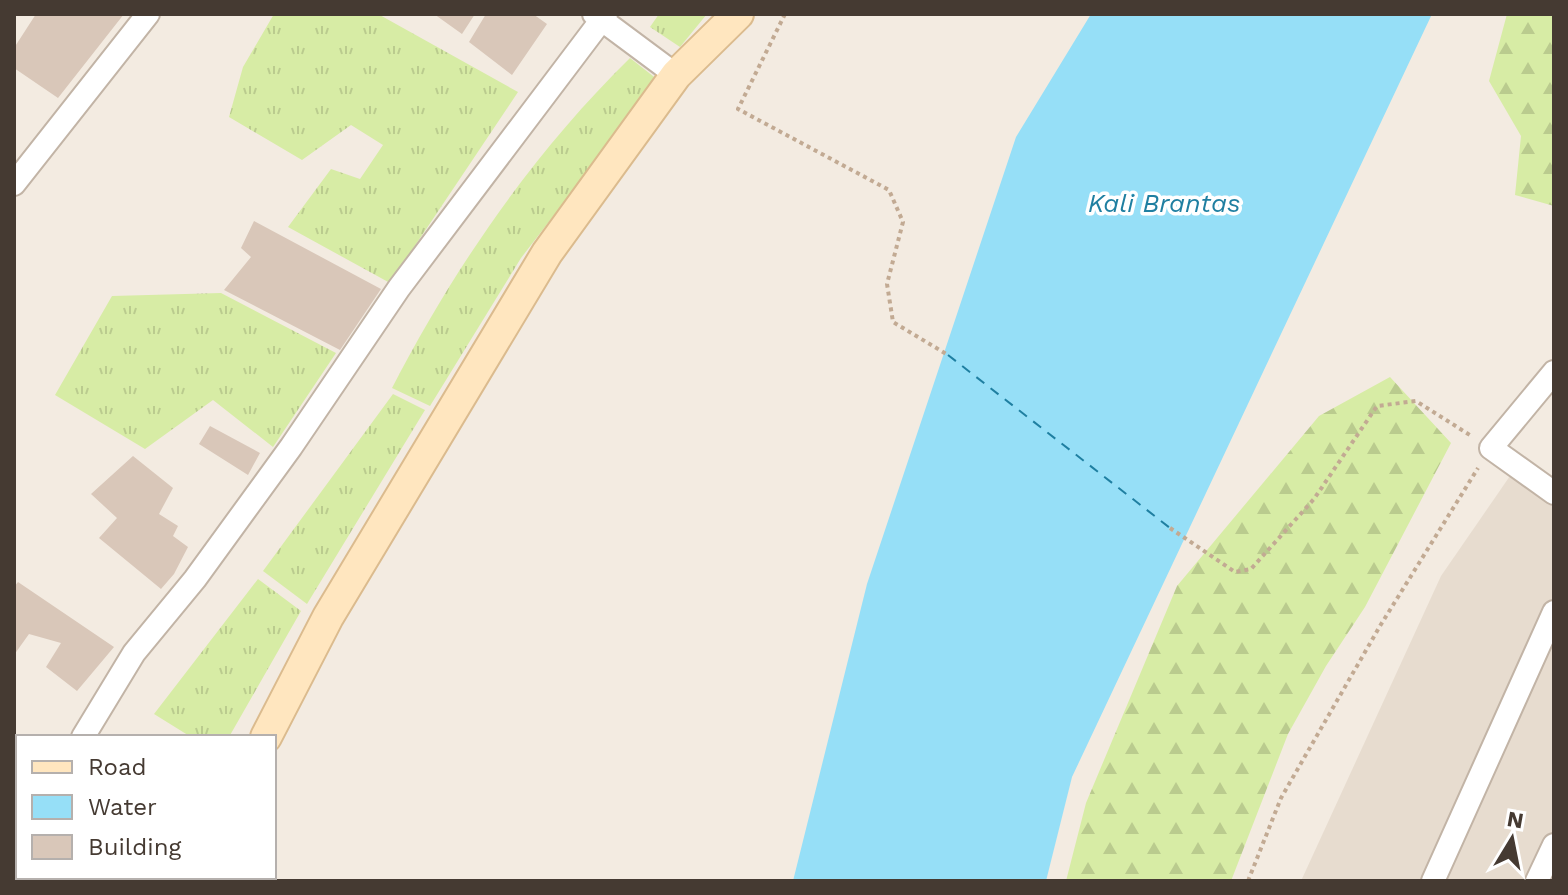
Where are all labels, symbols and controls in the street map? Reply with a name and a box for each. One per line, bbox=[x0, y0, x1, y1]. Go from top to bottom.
water label: Kali Brantas bbox=[1088, 188, 1240, 218]
legend bbox=[16, 735, 276, 879]
text: Road bbox=[88, 753, 147, 781]
text: Water bbox=[88, 793, 157, 821]
north arrow bbox=[1472, 799, 1552, 879]
text: N bbox=[1505, 806, 1526, 834]
text: Building bbox=[88, 833, 181, 861]

